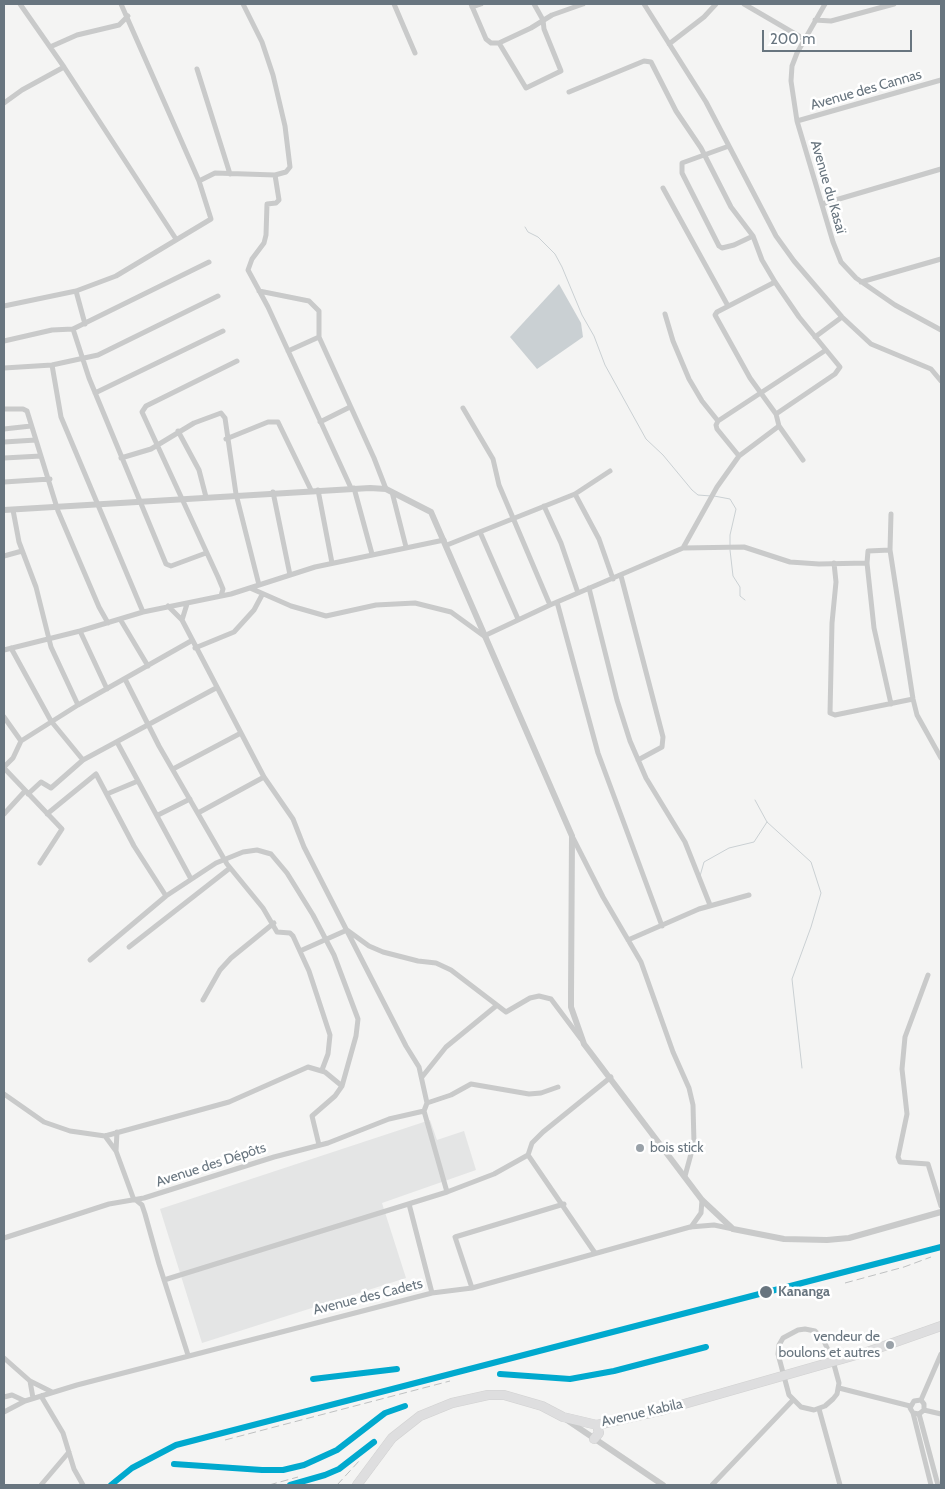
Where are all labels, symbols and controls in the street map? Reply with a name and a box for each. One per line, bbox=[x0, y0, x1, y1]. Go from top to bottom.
scale bar bbox=[765, 20, 915, 52]
text: 200 m bbox=[770, 30, 815, 48]
street label: Avenue des Cannas bbox=[808, 66, 924, 114]
street label: Avenue du Kasaï bbox=[807, 139, 849, 235]
street label: Avenue des Dépôts bbox=[154, 1139, 268, 1191]
place label: bois stick bbox=[650, 1140, 703, 1156]
marker: bois stick bbox=[634, 1142, 646, 1154]
street label: Avenue des Cadets bbox=[312, 1275, 424, 1319]
marker: Kananga bbox=[758, 1284, 774, 1300]
place label: Kananga bbox=[778, 1284, 830, 1300]
place label: vendeur de boulons et autres bbox=[778, 1329, 880, 1361]
marker: vendeur de boulons et autres bbox=[884, 1339, 896, 1351]
street label: Avenue Kabila bbox=[600, 1395, 684, 1431]

